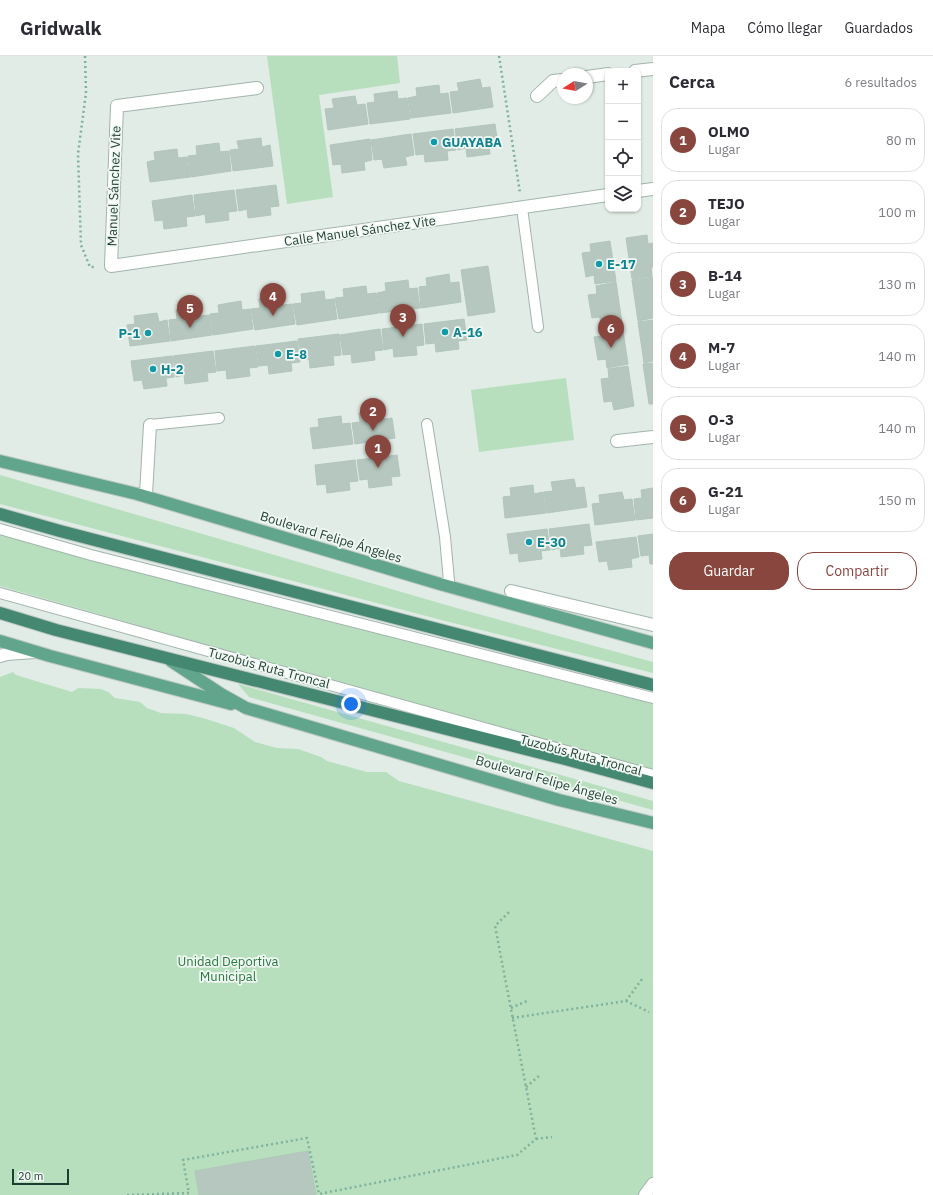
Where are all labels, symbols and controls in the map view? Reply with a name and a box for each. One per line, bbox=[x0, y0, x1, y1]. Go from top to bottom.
text: Gridwalk bbox=[20, 16, 102, 40]
text: Mapa bbox=[691, 19, 725, 37]
text: Cómo llegar bbox=[747, 19, 822, 37]
text: Guardados bbox=[844, 19, 913, 37]
north arrow bbox=[557, 68, 593, 104]
map controls bbox=[605, 68, 641, 212]
button: + bbox=[605, 68, 641, 104]
text: Cerca bbox=[669, 71, 715, 93]
text: 6 resultados bbox=[844, 74, 917, 91]
button: − bbox=[605, 104, 641, 140]
text: OLMO bbox=[708, 122, 750, 141]
street label: Manuel Sánchez Vite bbox=[103, 125, 125, 247]
text: 1 bbox=[679, 132, 687, 149]
text: 80 m bbox=[886, 132, 916, 149]
place label: GUAYABA bbox=[442, 134, 502, 151]
marker: GUAYABA bbox=[429, 137, 439, 147]
button: locate bbox=[605, 140, 641, 176]
text: Lugar bbox=[708, 141, 740, 158]
button: layers bbox=[605, 176, 641, 212]
text: TEJO bbox=[708, 194, 745, 213]
text: 2 bbox=[679, 204, 687, 221]
text: 100 m bbox=[878, 204, 916, 221]
street label: Calle Manuel Sánchez Vite bbox=[283, 212, 437, 250]
text: Lugar bbox=[708, 213, 740, 230]
place label: E-17 bbox=[607, 256, 636, 273]
marker: E-17 bbox=[594, 259, 604, 269]
text: B-14 bbox=[708, 266, 742, 285]
text: 3 bbox=[679, 276, 687, 293]
text: 130 m bbox=[878, 276, 916, 293]
pin: 4 bbox=[260, 283, 286, 316]
text: Lugar bbox=[708, 285, 740, 302]
pin: 5 bbox=[177, 295, 203, 328]
pin: 3 bbox=[390, 304, 416, 337]
pin: 6 bbox=[598, 315, 624, 348]
place label: A-16 bbox=[453, 324, 483, 341]
place label: P-1 bbox=[118, 325, 140, 342]
marker: A-16 bbox=[440, 327, 450, 337]
marker: P-1 bbox=[143, 328, 153, 338]
text: M-7 bbox=[708, 338, 735, 357]
place label: E-8 bbox=[286, 346, 307, 363]
text: 4 bbox=[679, 348, 687, 365]
text: 140 m bbox=[878, 348, 916, 365]
marker: E-8 bbox=[273, 349, 283, 359]
text: Lugar bbox=[708, 357, 740, 374]
place label: H-2 bbox=[161, 361, 184, 378]
marker: H-2 bbox=[148, 364, 158, 374]
pin: 2 bbox=[360, 398, 386, 431]
text: O-3 bbox=[708, 410, 734, 429]
text: 5 bbox=[679, 420, 687, 437]
text: 140 m bbox=[878, 420, 916, 437]
text: Lugar bbox=[708, 429, 740, 446]
pin: 1 bbox=[365, 435, 391, 468]
text: G-21 bbox=[708, 482, 743, 501]
text: 6 bbox=[679, 492, 687, 509]
text: 150 m bbox=[878, 492, 916, 509]
text: Lugar bbox=[708, 501, 740, 518]
street label: Boulevard Felipe Ángeles bbox=[258, 507, 404, 567]
place label: E-30 bbox=[537, 534, 566, 551]
marker: E-30 bbox=[524, 537, 534, 547]
button: Guardar bbox=[669, 552, 789, 590]
button: Compartir bbox=[797, 552, 917, 590]
street label: Tuzobús Ruta Troncal bbox=[206, 644, 332, 693]
your location bbox=[341, 694, 361, 714]
street label: Tuzobús Ruta Troncal bbox=[518, 731, 644, 780]
street label: Boulevard Felipe Ángeles bbox=[474, 752, 620, 808]
park label: Unidad Deportiva Municipal bbox=[177, 953, 279, 985]
scale bar bbox=[12, 1167, 69, 1186]
text: 20 m bbox=[18, 1169, 43, 1183]

